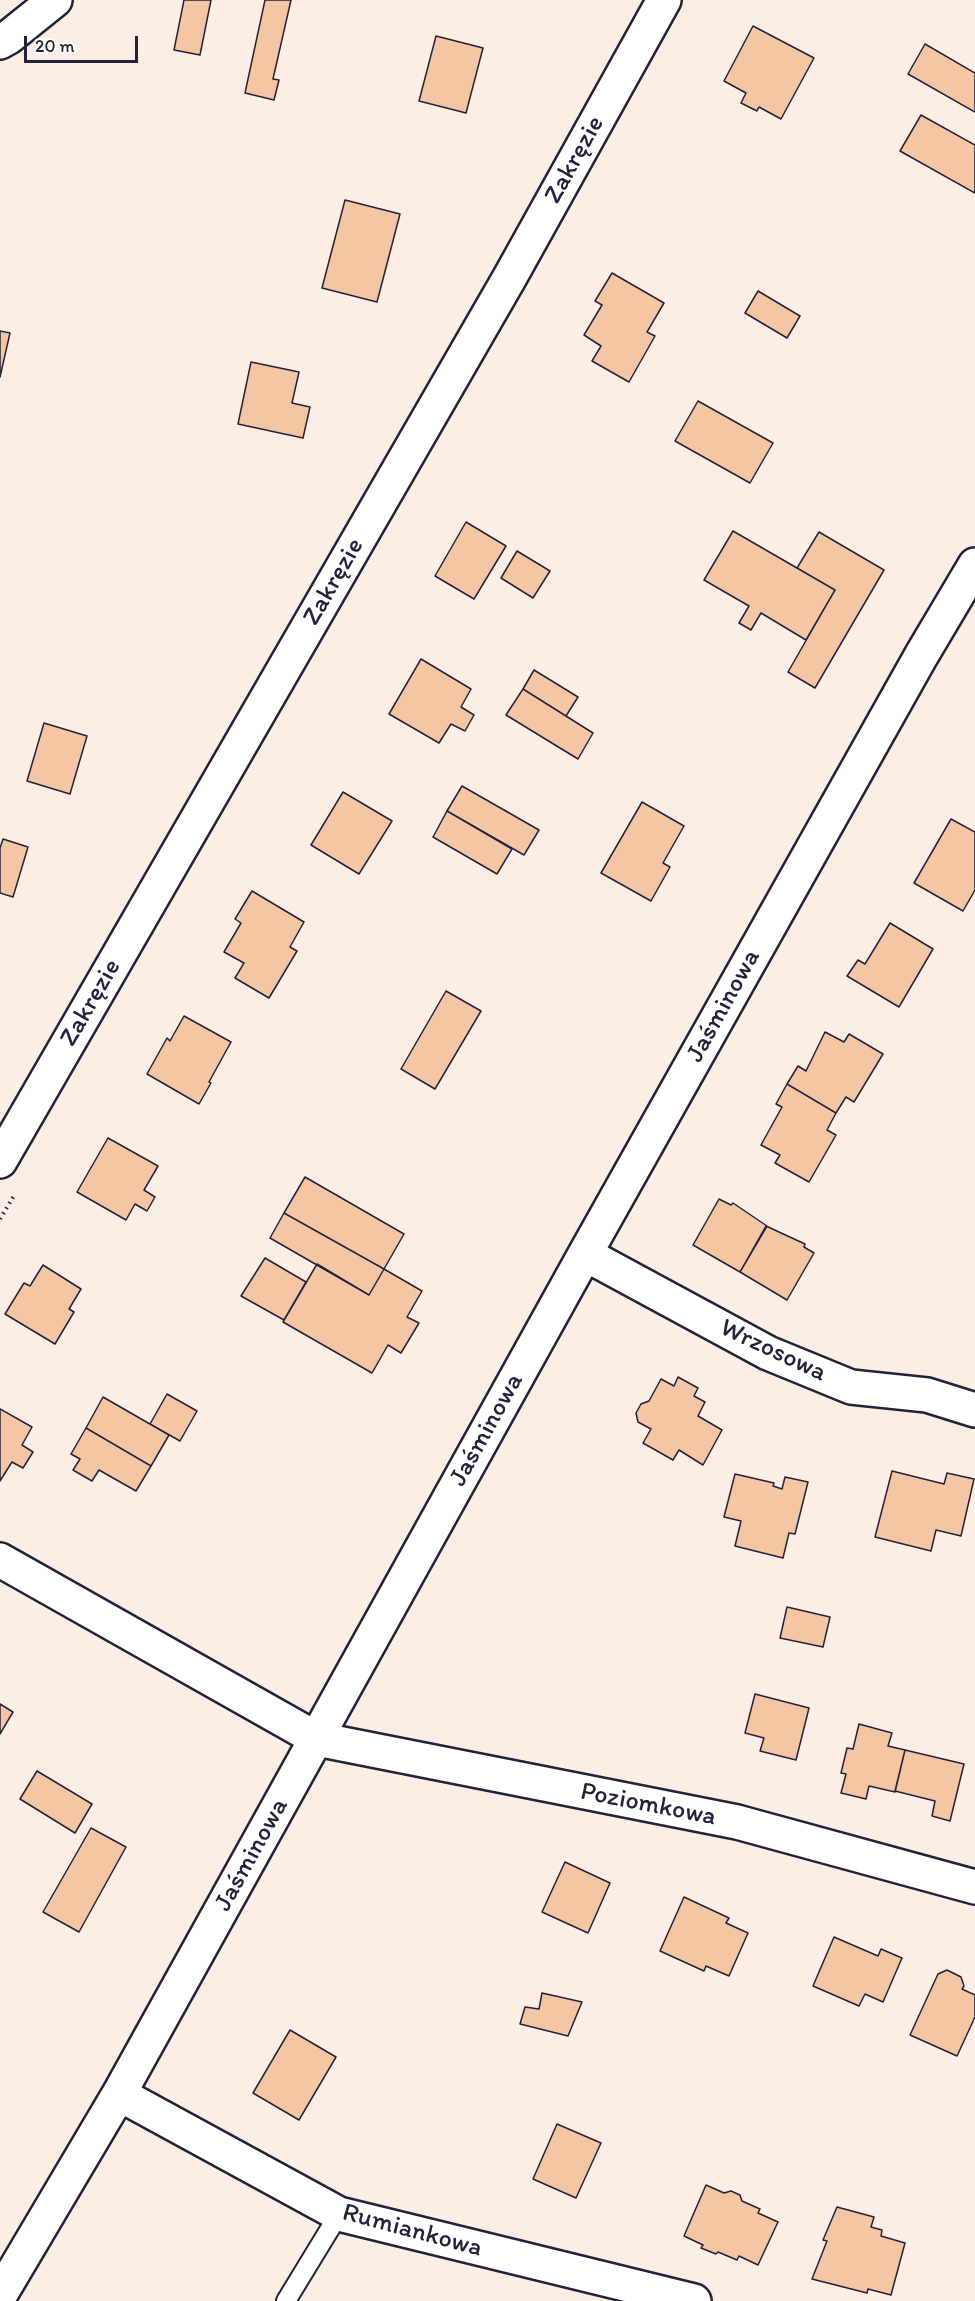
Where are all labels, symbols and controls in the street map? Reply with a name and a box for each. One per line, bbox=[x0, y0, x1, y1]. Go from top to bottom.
scale bar bbox=[27, 24, 141, 62]
text: 20 m bbox=[35, 35, 75, 57]
street label: Zakręzie bbox=[538, 111, 612, 209]
street label: Zakręzie bbox=[297, 533, 371, 631]
street label: Jaśminowa bbox=[680, 944, 768, 1068]
street label: Zakręzie bbox=[54, 954, 128, 1052]
street label: Wrzosowa bbox=[715, 1313, 831, 1389]
street label: Jaśminowa bbox=[443, 1368, 531, 1492]
street label: Poziomkowa bbox=[578, 1777, 718, 1833]
street label: Jaśminowa bbox=[208, 1793, 296, 1917]
street label: Rumiankowa bbox=[339, 2197, 485, 2265]

